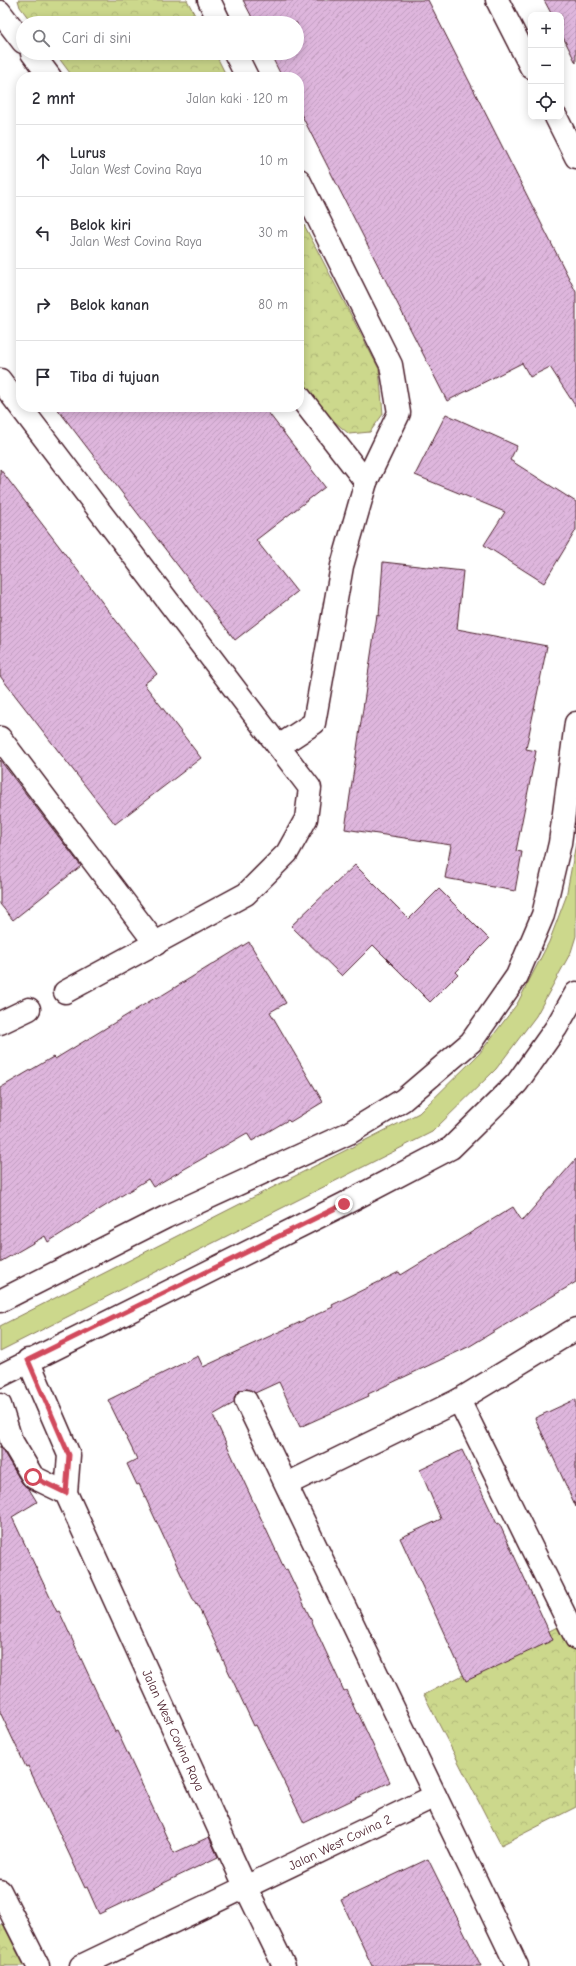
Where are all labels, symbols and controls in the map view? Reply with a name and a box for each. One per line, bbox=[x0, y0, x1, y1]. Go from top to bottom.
map controls bbox=[528, 12, 564, 120]
button: + bbox=[528, 12, 564, 48]
search box bbox=[16, 16, 304, 60]
icon: search bbox=[30, 27, 52, 49]
text: Cari di sini bbox=[62, 29, 131, 47]
button: − bbox=[528, 48, 564, 84]
button: locate bbox=[528, 84, 564, 120]
text: 2 mnt bbox=[32, 89, 75, 108]
text: Jalan kaki · 120 m bbox=[186, 91, 288, 106]
text: Lurus bbox=[70, 144, 106, 162]
icon: ahead bbox=[32, 150, 54, 172]
text: 10 m bbox=[260, 153, 288, 168]
text: Jalan West Covina Raya bbox=[70, 162, 202, 177]
text: Belok kiri bbox=[70, 216, 131, 234]
icon: left bbox=[32, 222, 54, 244]
text: 30 m bbox=[258, 225, 288, 240]
text: Jalan West Covina Raya bbox=[70, 234, 202, 249]
icon: right bbox=[32, 294, 54, 316]
text: Belok kanan bbox=[70, 296, 149, 314]
text: 80 m bbox=[258, 297, 288, 312]
icon: arrive bbox=[32, 366, 54, 388]
text: Tiba di tujuan bbox=[70, 368, 159, 386]
route end bbox=[335, 1195, 353, 1213]
route start bbox=[24, 1468, 42, 1486]
street label: Jalan West Covina Raya bbox=[140, 1667, 208, 1793]
street label: Jalan West Covina 2 bbox=[286, 1811, 394, 1873]

